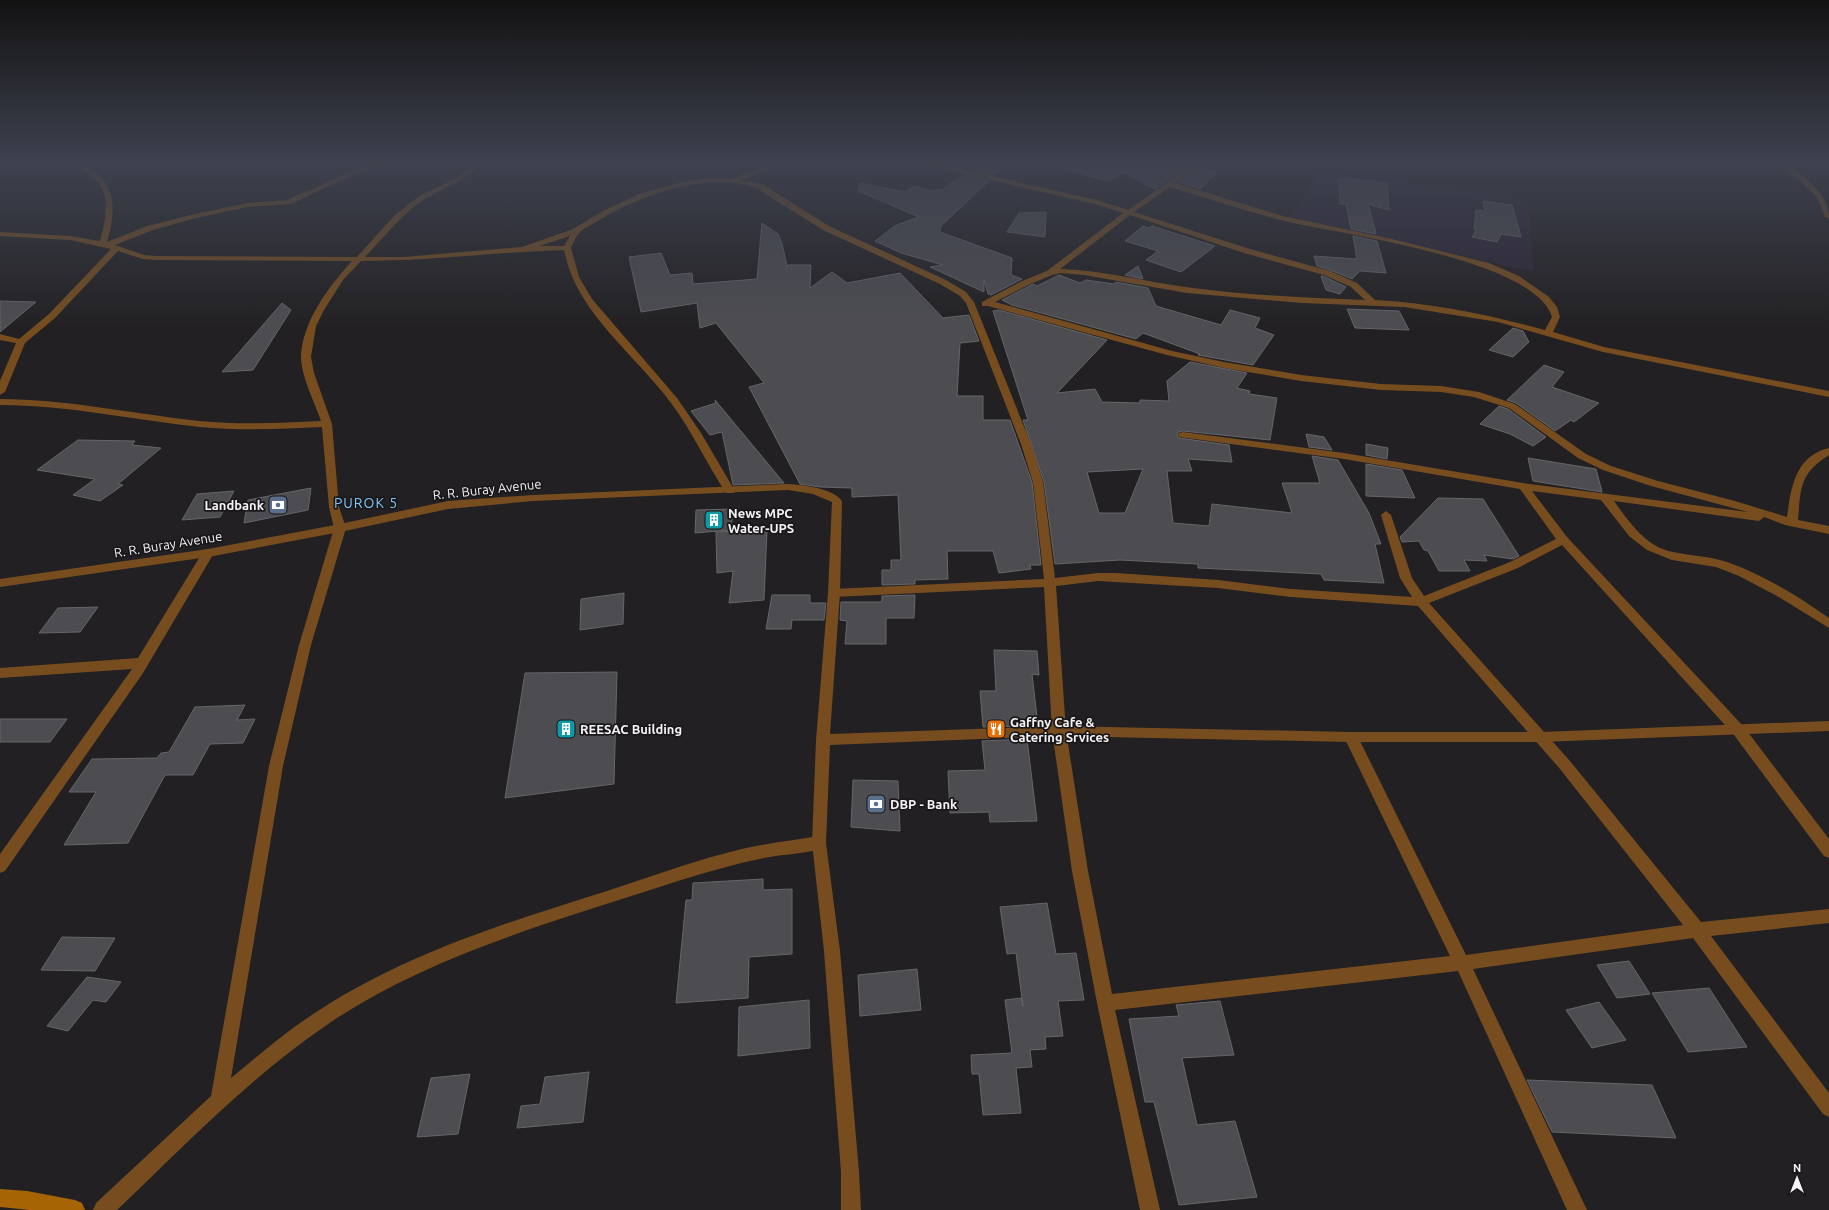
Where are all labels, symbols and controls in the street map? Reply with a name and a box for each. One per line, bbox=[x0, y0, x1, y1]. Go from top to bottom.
street label: R. R. Buray Avenue bbox=[432, 476, 542, 502]
bank icon: Landbank bbox=[267, 494, 289, 516]
district label: PUROK 5 bbox=[334, 495, 398, 511]
place label: Landbank bbox=[205, 498, 265, 512]
place label: News MPC Water-UPS bbox=[728, 506, 794, 535]
building icon: News MPC Water-UPS bbox=[703, 509, 725, 531]
street label: R. R. Buray Avenue bbox=[113, 529, 223, 559]
place label: Gaffny Cafe & Catering Srvices bbox=[1010, 715, 1109, 744]
building icon: REESAC Building bbox=[555, 718, 577, 740]
restaurant icon: Gaffny Cafe & Catering Srvices bbox=[985, 718, 1007, 740]
place label: REESAC Building bbox=[580, 722, 682, 736]
bank icon: DBP - Bank bbox=[865, 793, 887, 815]
place label: DBP - Bank bbox=[890, 797, 958, 811]
north arrow bbox=[1777, 1158, 1817, 1198]
text: N bbox=[1793, 1162, 1801, 1174]

